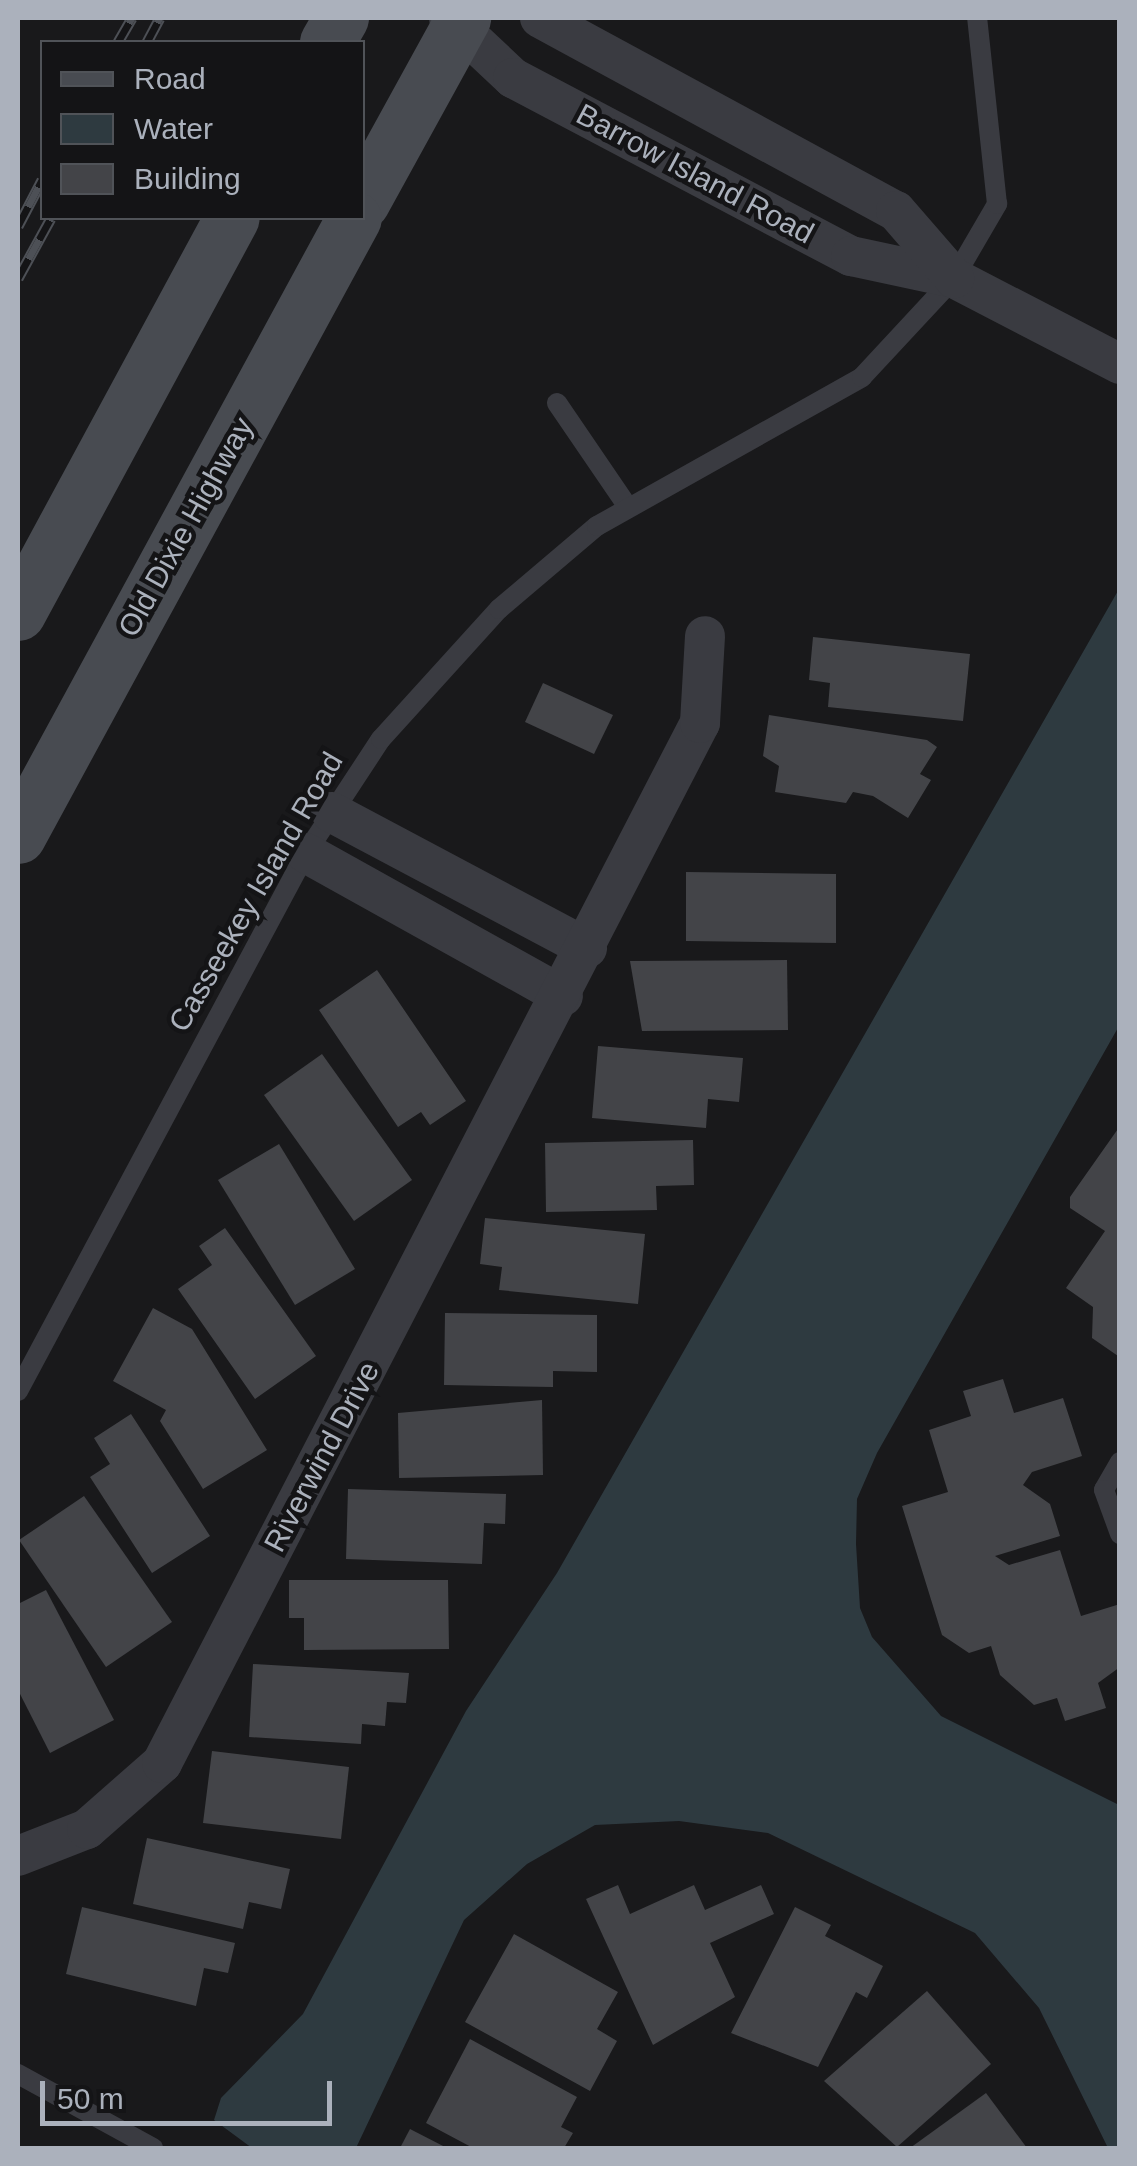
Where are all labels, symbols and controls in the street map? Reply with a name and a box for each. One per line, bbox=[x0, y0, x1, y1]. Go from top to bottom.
legend bbox=[40, 40, 365, 220]
text: Road bbox=[134, 62, 206, 95]
street label: Barrow Island Road bbox=[570, 96, 820, 252]
text: Water bbox=[134, 112, 213, 145]
text: Building bbox=[134, 162, 241, 195]
street label: Old Dixie Highway bbox=[111, 411, 261, 643]
street label: Casseekey Island Road bbox=[161, 746, 351, 1038]
street label: Riverwind Drive bbox=[257, 1356, 387, 1558]
scale bar bbox=[45, 2061, 338, 2123]
text: 50 m bbox=[57, 2082, 124, 2115]

